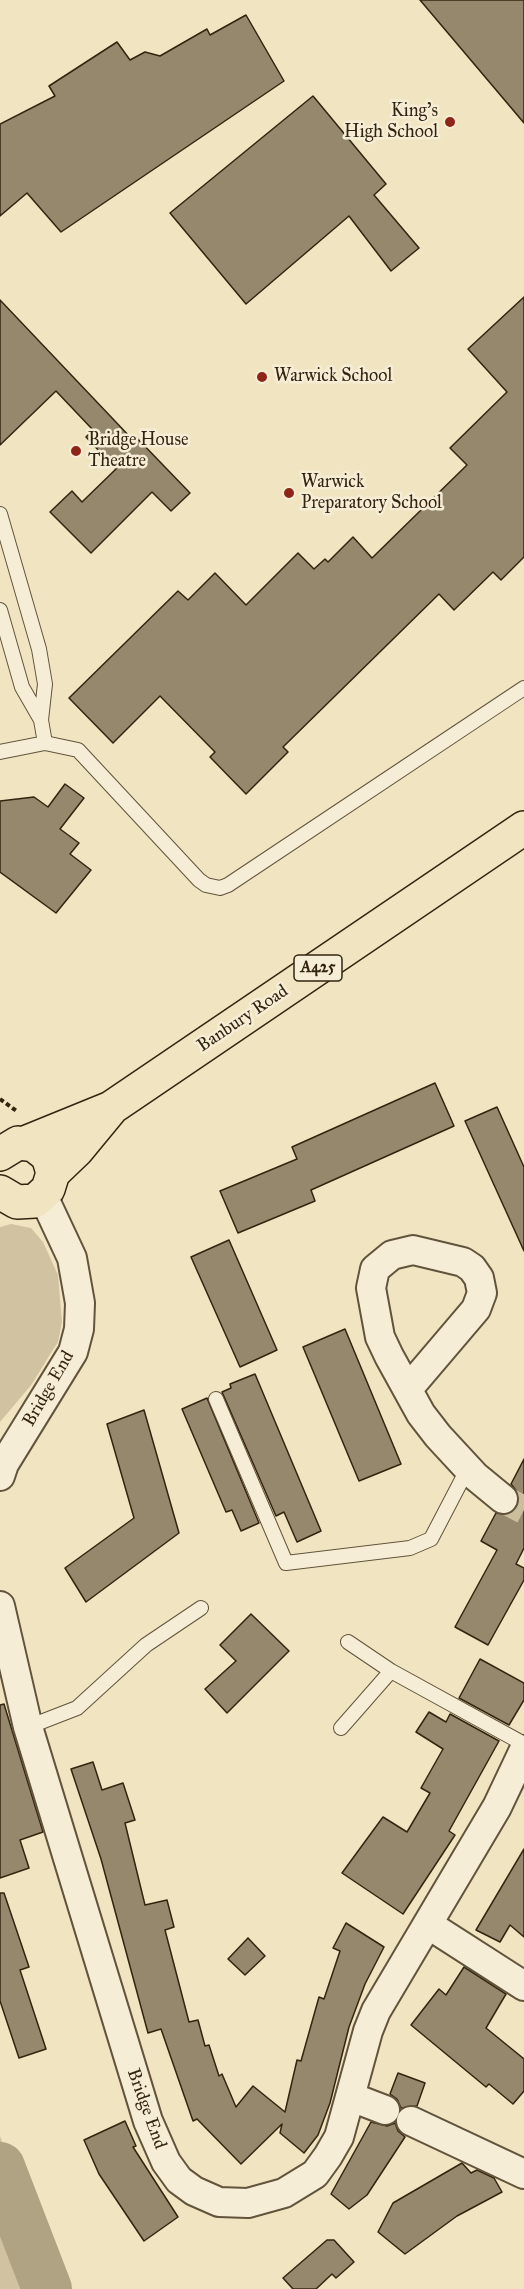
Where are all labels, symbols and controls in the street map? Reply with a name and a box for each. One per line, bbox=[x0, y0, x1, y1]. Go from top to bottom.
place label: King's High School bbox=[344, 101, 438, 144]
marker: King's High School bbox=[443, 115, 457, 129]
place label: Warwick School bbox=[274, 366, 392, 388]
marker: Warwick School bbox=[255, 370, 269, 384]
place label: Bridge House Theatre bbox=[88, 430, 188, 472]
marker: Bridge House Theatre bbox=[69, 444, 83, 458]
place label: Warwick Preparatory School bbox=[301, 472, 442, 514]
marker: Warwick Preparatory School bbox=[282, 486, 296, 500]
road number: A425 bbox=[294, 955, 342, 981]
street label: Banbury Road bbox=[193, 981, 293, 1057]
street label: Bridge End bbox=[19, 1347, 79, 1431]
street label: Bridge End bbox=[121, 2066, 171, 2152]

